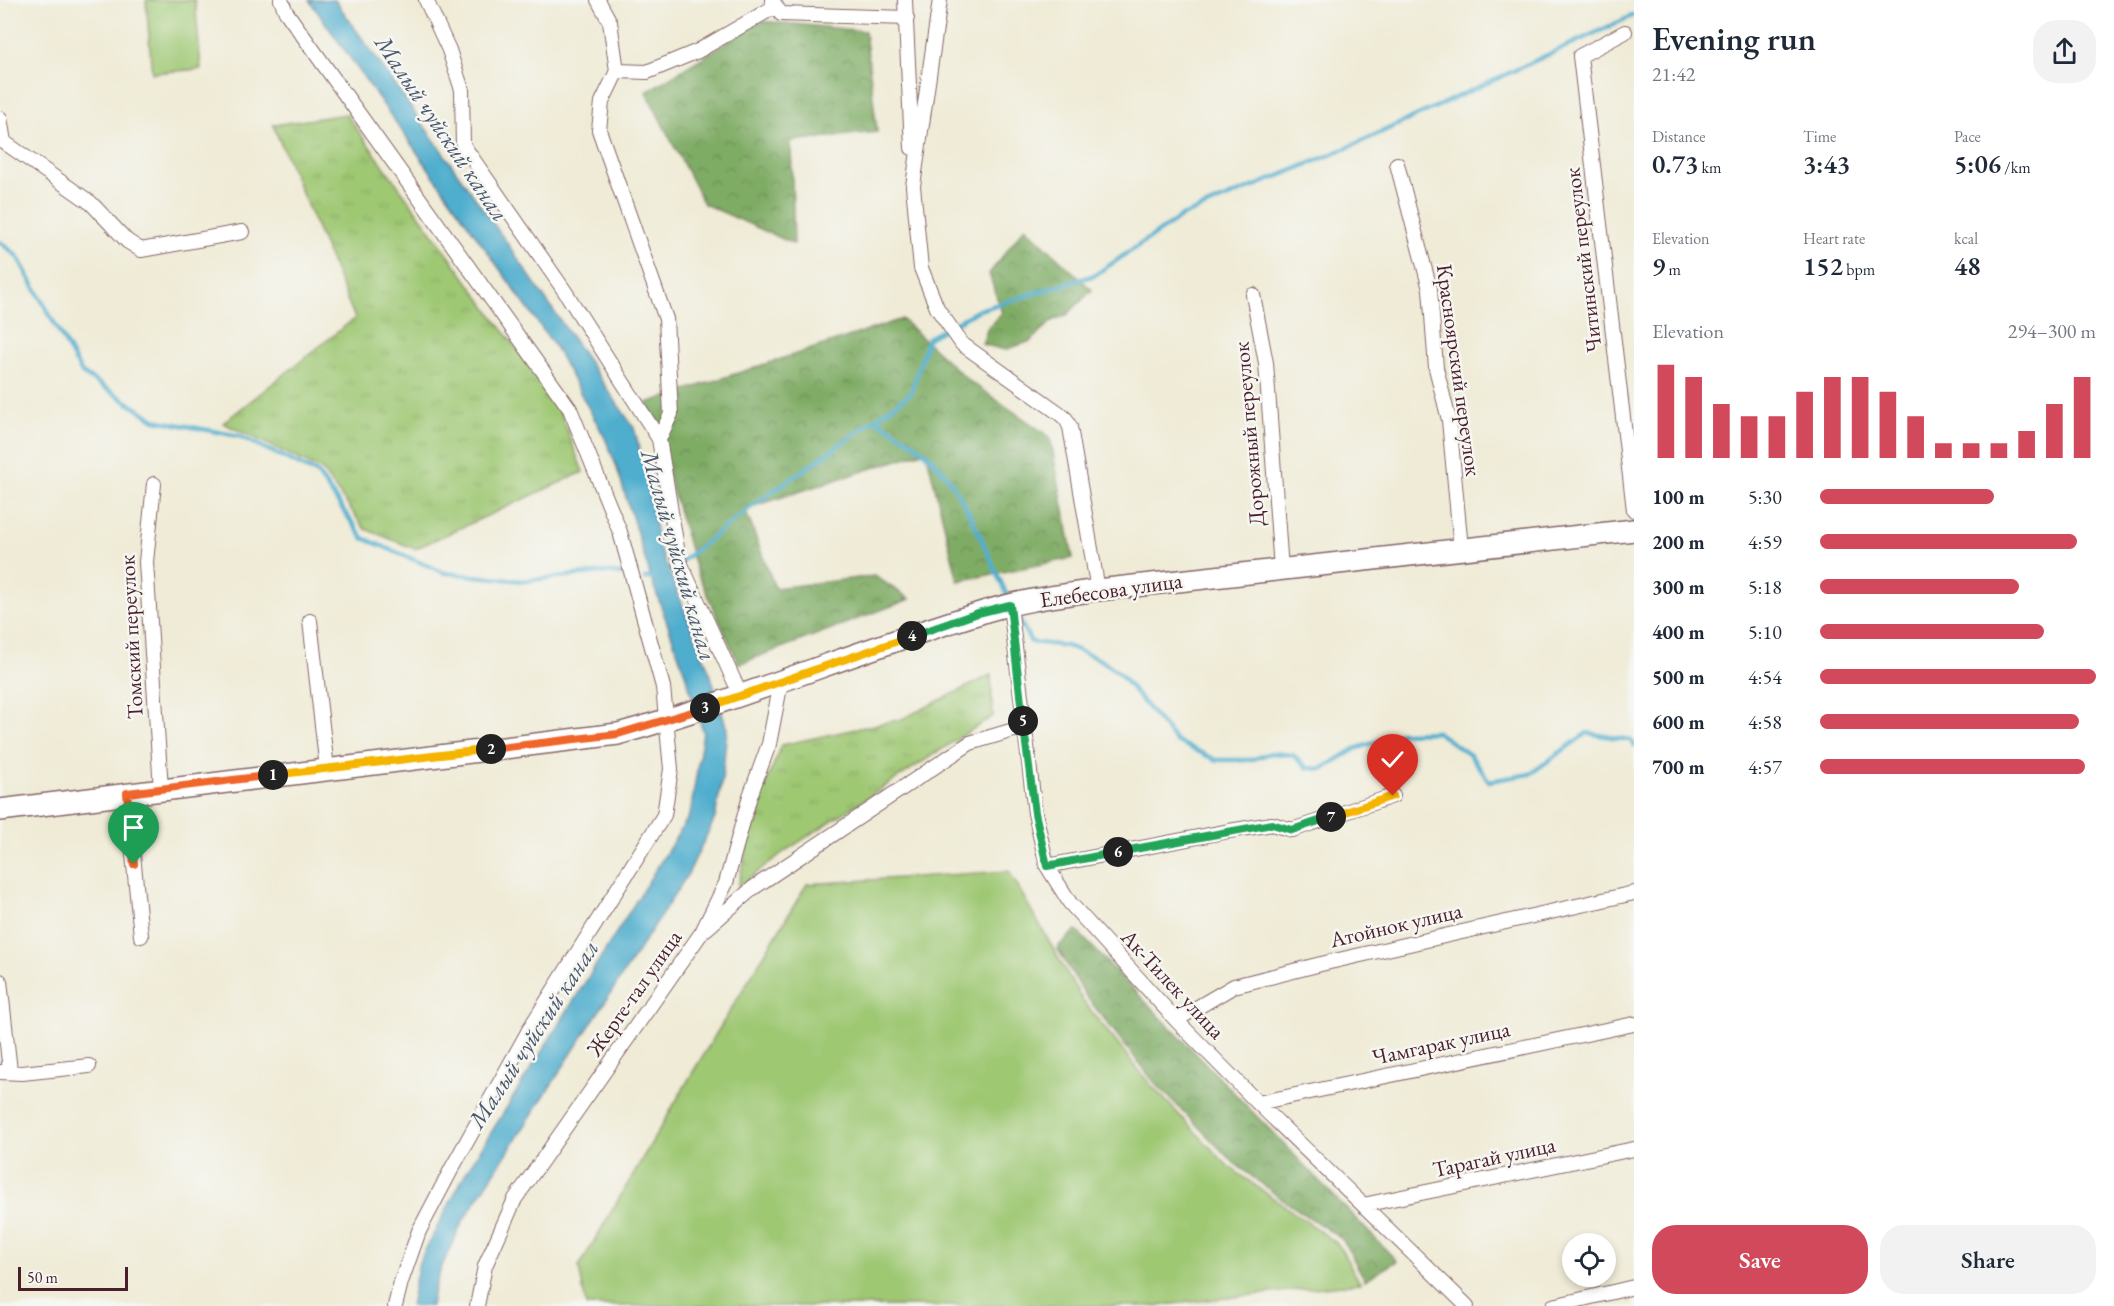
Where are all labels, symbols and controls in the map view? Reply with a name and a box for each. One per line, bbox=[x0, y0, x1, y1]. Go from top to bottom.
text: Evening run bbox=[1652, 17, 1816, 60]
button: share bbox=[2033, 20, 2096, 83]
water label: Малый чуйский канал bbox=[367, 27, 516, 227]
text: 21:42 bbox=[1652, 61, 1695, 87]
text: Distance bbox=[1652, 126, 1705, 147]
text: Time bbox=[1803, 126, 1836, 147]
text: Pace bbox=[1954, 126, 1981, 147]
text: 0.73 bbox=[1652, 147, 1698, 181]
text: 3:43 bbox=[1803, 147, 1850, 181]
text: 5:06 bbox=[1954, 147, 2001, 181]
text: km bbox=[1698, 157, 1721, 178]
text: /km bbox=[2001, 157, 2031, 178]
street label: Читинский переулок bbox=[1557, 165, 1609, 354]
text: Elevation bbox=[1652, 228, 1710, 249]
text: Heart rate bbox=[1803, 228, 1865, 249]
text: kcal bbox=[1954, 228, 1978, 249]
text: 9 bbox=[1652, 249, 1665, 283]
text: 152 bbox=[1803, 249, 1843, 283]
text: 48 bbox=[1954, 249, 1981, 283]
text: m bbox=[1665, 259, 1681, 280]
text: bpm bbox=[1843, 259, 1875, 280]
street label: Красноярский переулок bbox=[1430, 262, 1488, 478]
text: Elevation bbox=[1652, 318, 1724, 344]
text: 294–300 m bbox=[2008, 318, 2096, 344]
street label: Дорожный переулок bbox=[1226, 340, 1272, 528]
water label: Малый чуйский канал bbox=[633, 444, 724, 664]
text: 100 m bbox=[1652, 484, 1705, 510]
text: 5:30 bbox=[1748, 484, 1782, 510]
text: 200 m bbox=[1652, 529, 1705, 555]
text: 4:59 bbox=[1748, 529, 1782, 555]
street label: Томский переулок bbox=[112, 554, 150, 720]
street label: Елебесова улица bbox=[1038, 566, 1184, 614]
text: 300 m bbox=[1652, 574, 1705, 600]
text: 5:18 bbox=[1748, 574, 1782, 600]
text: 400 m bbox=[1652, 619, 1705, 645]
text: 5:10 bbox=[1748, 619, 1782, 645]
pin: 4 bbox=[897, 621, 927, 651]
text: 4 bbox=[908, 625, 916, 646]
text: 500 m bbox=[1652, 664, 1705, 690]
text: 4:54 bbox=[1748, 664, 1782, 690]
pin: 3 bbox=[690, 693, 720, 723]
text: 3 bbox=[701, 697, 709, 718]
pin: 5 bbox=[1008, 706, 1038, 736]
text: 600 m bbox=[1652, 709, 1705, 735]
text: 4:58 bbox=[1748, 709, 1782, 735]
text: 5 bbox=[1019, 710, 1027, 731]
pin: 2 bbox=[476, 734, 506, 764]
pin bbox=[1367, 734, 1418, 796]
text: 2 bbox=[487, 738, 495, 759]
icon: check bbox=[1376, 743, 1409, 776]
text: 700 m bbox=[1652, 754, 1705, 780]
text: 4:57 bbox=[1748, 754, 1782, 780]
pin: 1 bbox=[258, 760, 288, 790]
text: 1 bbox=[269, 764, 277, 785]
pin bbox=[108, 802, 159, 864]
pin: 7 bbox=[1316, 802, 1346, 832]
text: 7 bbox=[1327, 806, 1335, 827]
icon: arrive bbox=[117, 811, 150, 844]
pin: 6 bbox=[1103, 837, 1133, 867]
text: 6 bbox=[1114, 841, 1122, 862]
street label: Атойнок улица bbox=[1326, 896, 1465, 954]
street label: Ак-Тилек улица bbox=[1114, 922, 1232, 1045]
street label: Жерге-тал улица bbox=[579, 924, 688, 1063]
water label: Малый чуйский канал bbox=[459, 934, 605, 1136]
street label: Чамгарак улица bbox=[1369, 1014, 1513, 1072]
street label: Тарагай улица bbox=[1430, 1130, 1558, 1184]
button: Save bbox=[1652, 1225, 1868, 1294]
button: Share bbox=[1880, 1225, 2096, 1294]
map controls bbox=[1562, 1233, 1616, 1287]
button: locate bbox=[1562, 1233, 1616, 1287]
scale bar bbox=[18, 1264, 128, 1292]
text: 50 m bbox=[27, 1267, 58, 1288]

